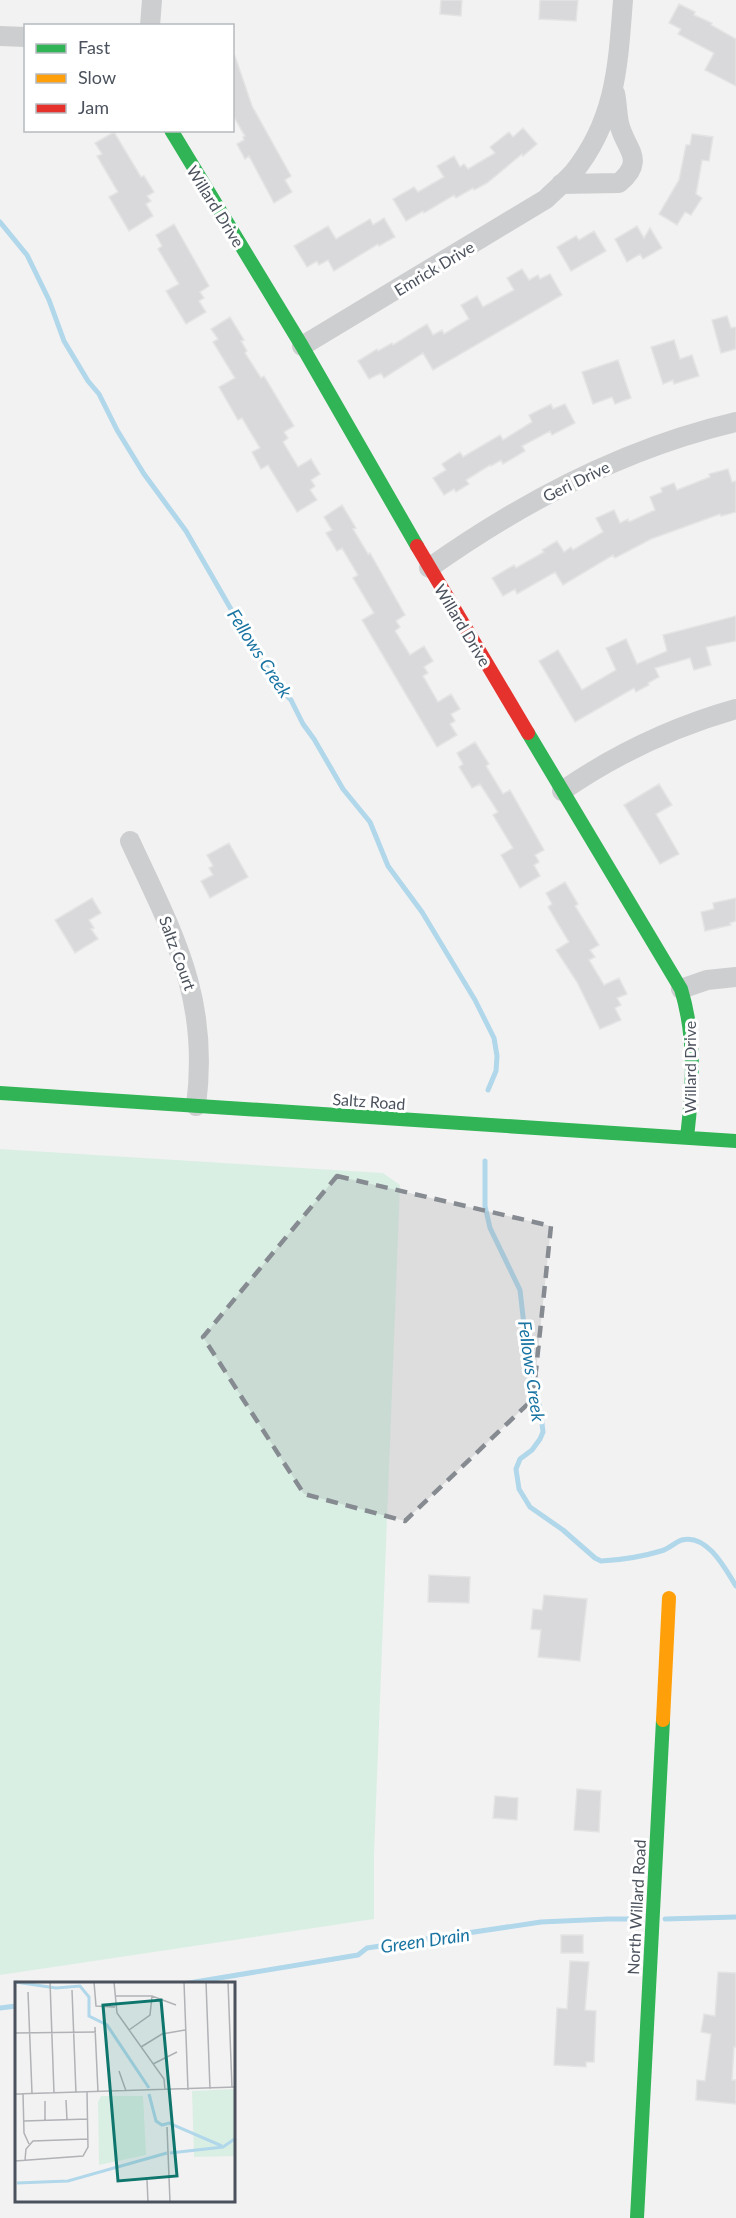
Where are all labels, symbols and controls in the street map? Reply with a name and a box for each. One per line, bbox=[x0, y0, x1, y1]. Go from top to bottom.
legend bbox=[24, 24, 234, 132]
text: Fast bbox=[78, 36, 111, 58]
text: Slow bbox=[78, 66, 116, 88]
text: Jam bbox=[78, 96, 109, 118]
street label: Willard Drive bbox=[183, 162, 249, 250]
street label: Emrick Drive bbox=[391, 237, 477, 299]
street label: Geri Drive bbox=[539, 457, 613, 505]
street label: Willard Drive bbox=[431, 580, 495, 670]
water label: Fellows Creek bbox=[223, 604, 297, 702]
street label: Saltz Court bbox=[156, 913, 200, 993]
street label: Willard Drive bbox=[680, 1021, 699, 1113]
street label: Saltz Road bbox=[332, 1089, 406, 1113]
water label: Fellows Creek bbox=[514, 1319, 550, 1423]
street label: North Willard Road bbox=[623, 1839, 649, 1975]
water label: Green Drain bbox=[379, 1923, 471, 1957]
inset map bbox=[15, 1982, 236, 2203]

